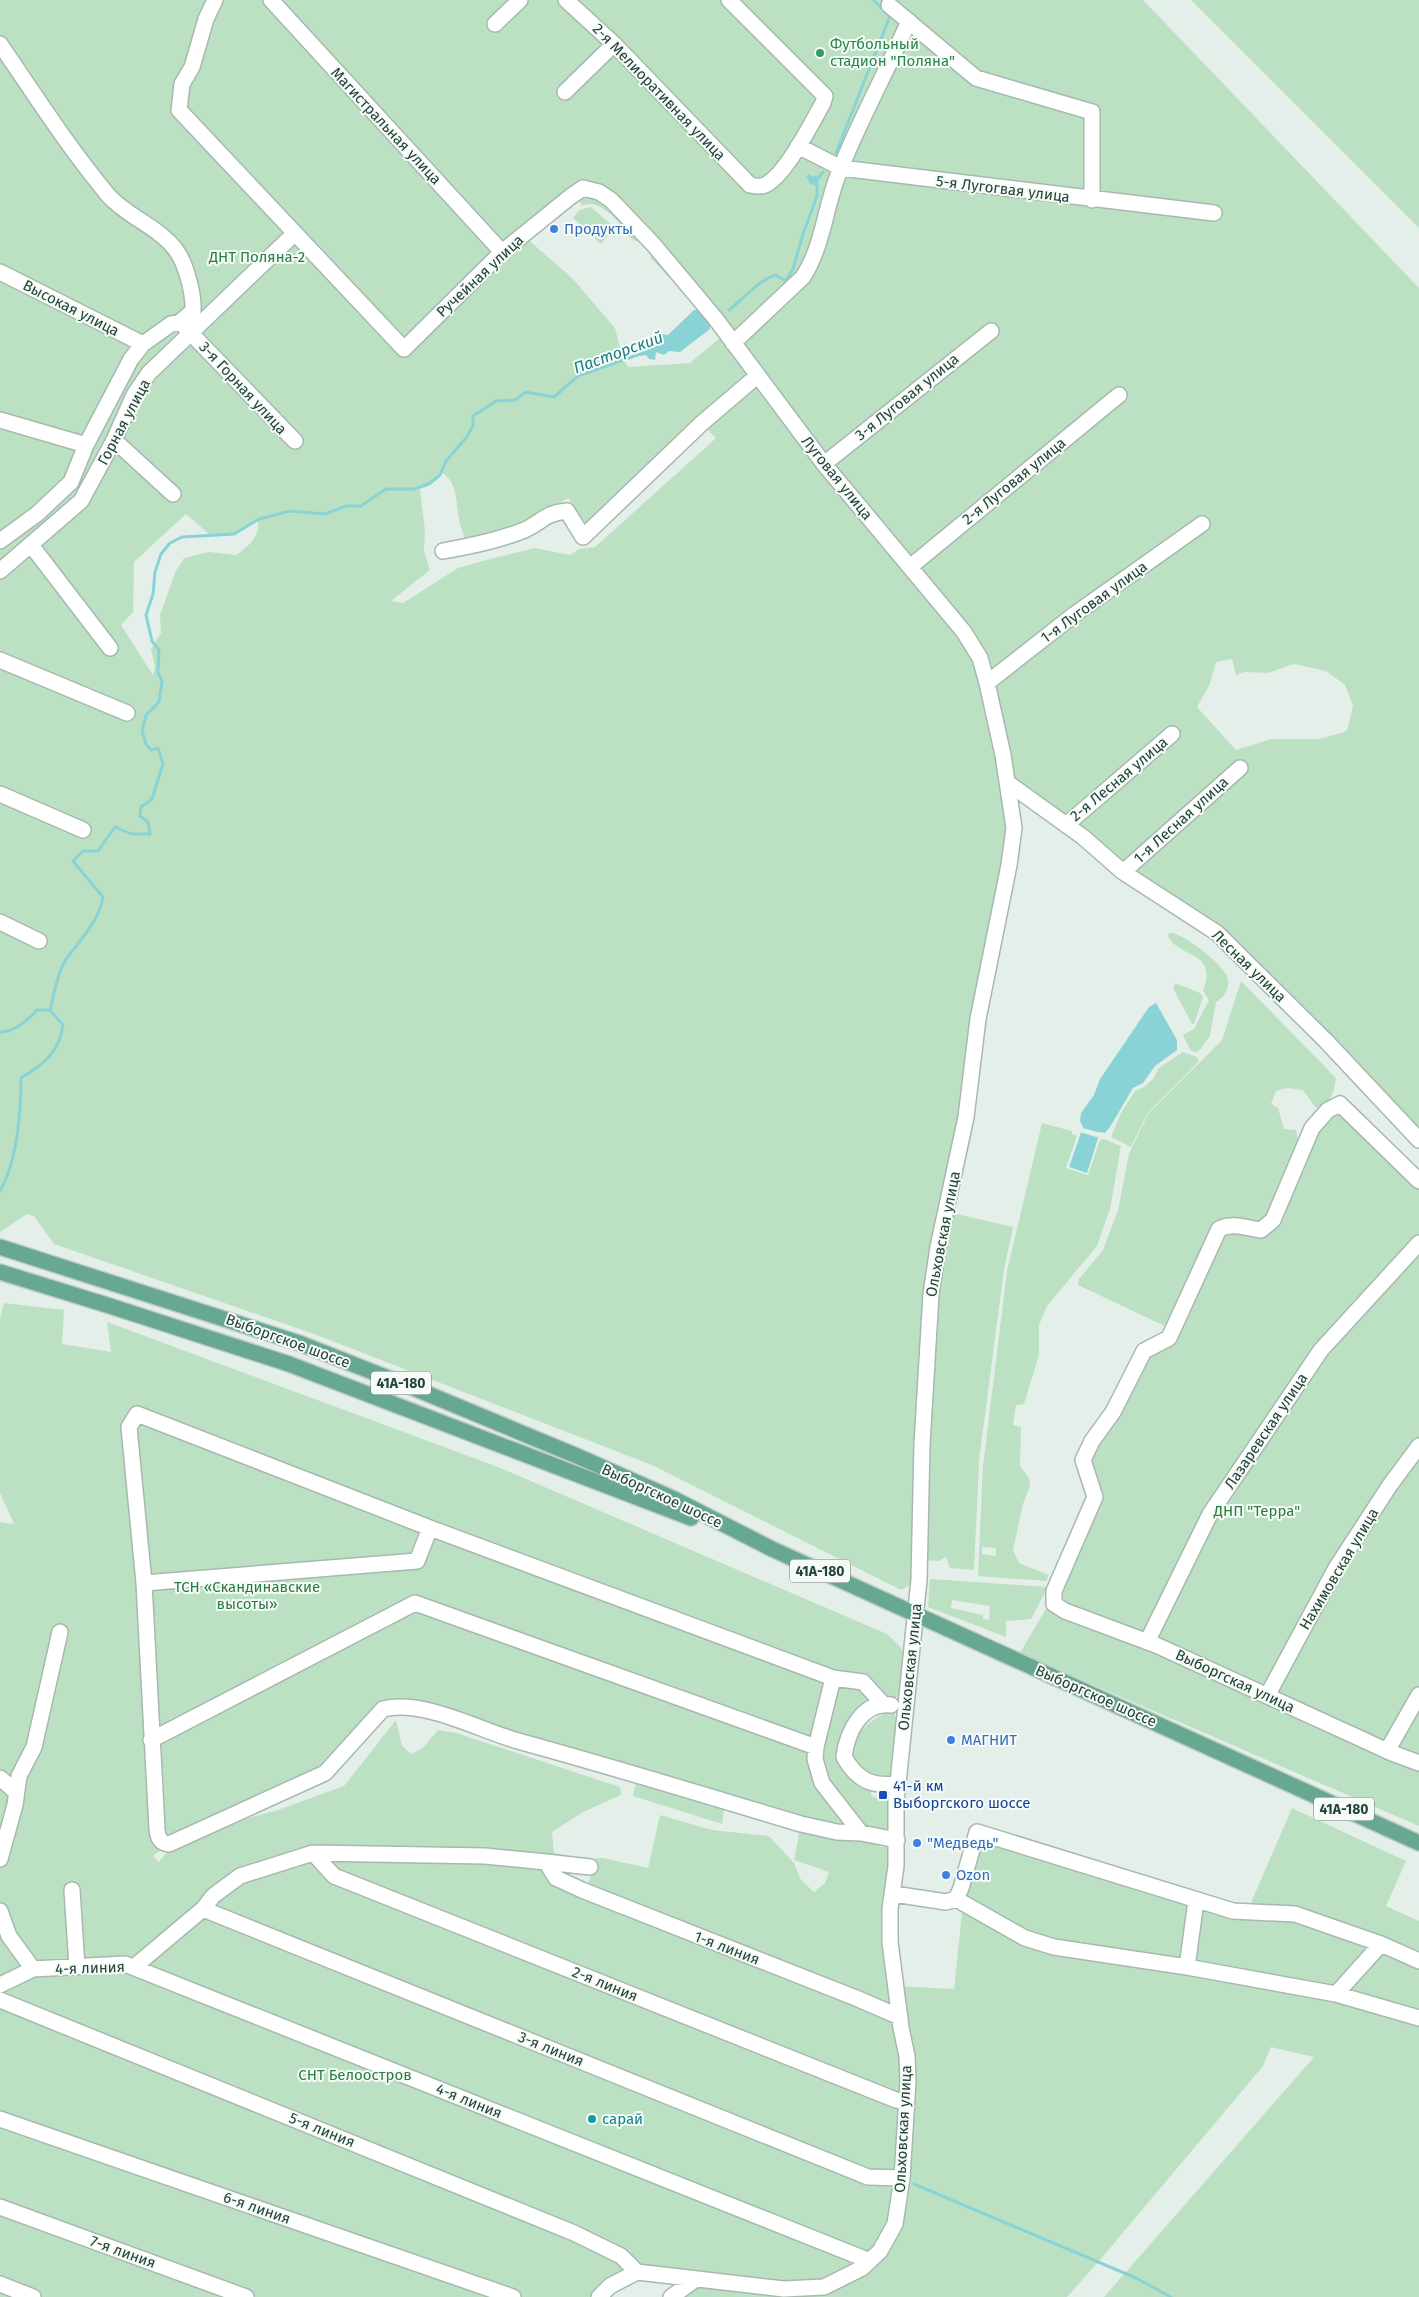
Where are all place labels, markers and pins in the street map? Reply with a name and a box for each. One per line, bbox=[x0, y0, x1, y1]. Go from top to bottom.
place label: Футбольный стадион "Поляна" bbox=[830, 35, 955, 70]
marker: Футбольный стадион "Поляна" bbox=[814, 47, 826, 59]
place label: Продукты bbox=[564, 220, 633, 238]
marker: Продукты bbox=[548, 223, 560, 235]
place label: МАГНИТ bbox=[961, 1731, 1017, 1749]
marker: МАГНИТ bbox=[945, 1734, 957, 1746]
place label: 41-й км Выборгского шоссе bbox=[893, 1777, 1031, 1812]
marker: 41-й км Выборгского шоссе bbox=[877, 1789, 889, 1801]
place label: "Медведь" bbox=[927, 1834, 998, 1852]
marker: "Медведь" bbox=[911, 1837, 923, 1849]
place label: Ozon bbox=[956, 1866, 990, 1884]
marker: Ozon bbox=[940, 1869, 952, 1881]
place label: сарай bbox=[602, 2110, 643, 2128]
marker: сарай bbox=[586, 2113, 598, 2125]

